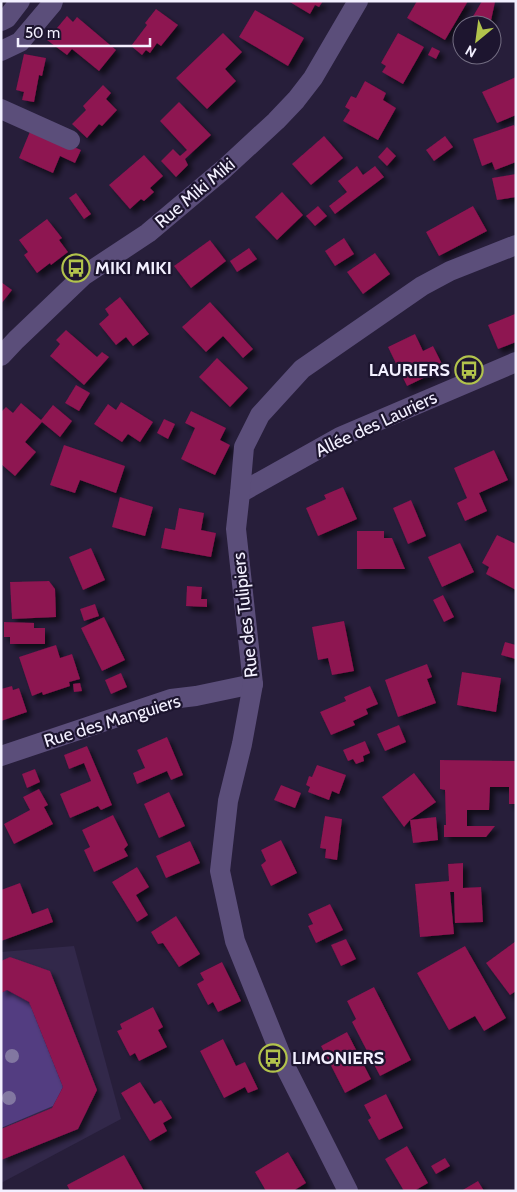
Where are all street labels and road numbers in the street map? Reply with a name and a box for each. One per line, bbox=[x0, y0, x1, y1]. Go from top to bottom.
street label: Rue Miki Miki bbox=[151, 153, 239, 233]
street label: Allée des Lauriers bbox=[312, 386, 440, 462]
street label: Rue des Tulipiers bbox=[227, 551, 263, 679]
street label: Rue des Manguiers bbox=[41, 690, 183, 752]

